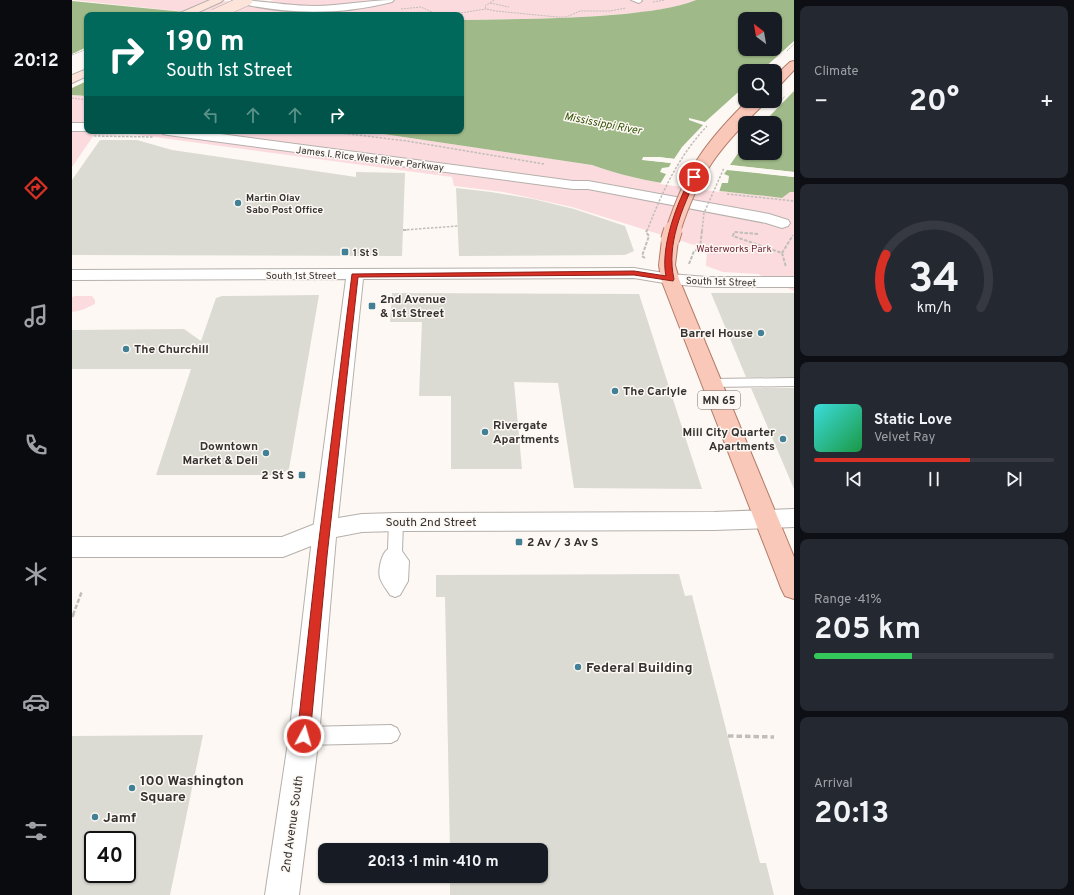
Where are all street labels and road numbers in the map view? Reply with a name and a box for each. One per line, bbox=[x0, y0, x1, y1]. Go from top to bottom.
street label: James I. Rice West River Parkway bbox=[295, 144, 445, 175]
street label: South 1st Street bbox=[266, 270, 336, 283]
street label: South 1st Street bbox=[686, 275, 757, 290]
road number: MN 65 bbox=[698, 391, 740, 409]
street label: South 2nd Street bbox=[385, 515, 477, 531]
street label: 2nd Avenue South bbox=[278, 775, 308, 874]

